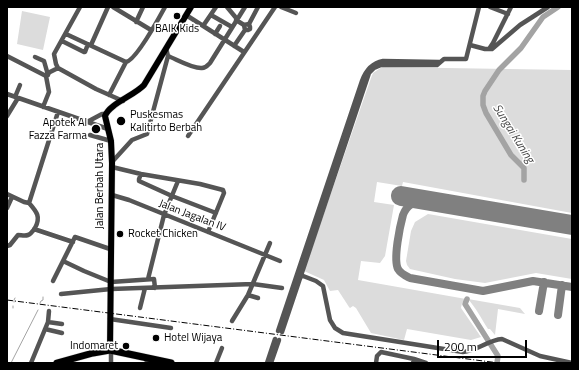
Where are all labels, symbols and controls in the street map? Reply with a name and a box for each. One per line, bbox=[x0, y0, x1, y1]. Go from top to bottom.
marker: BAIK Kids bbox=[172, 11, 182, 21]
place label: BAIK Kids bbox=[155, 22, 199, 36]
water label: Sungai Kuning bbox=[489, 102, 537, 166]
place label: Puskesmas Kalitirto Berbah bbox=[130, 108, 202, 134]
marker: Puskesmas Kalitirto Berbah bbox=[115, 115, 127, 127]
place label: Apotek Al Fazza Farma bbox=[29, 116, 87, 142]
marker: Apotek Al Fazza Farma bbox=[90, 123, 102, 135]
street label: Jalan Berbah Utara bbox=[93, 143, 107, 229]
street label: Jalan Jagalan IV bbox=[157, 197, 227, 235]
place label: Rocket Chicken bbox=[128, 227, 198, 241]
marker: Rocket Chicken bbox=[115, 229, 125, 239]
place label: Hotel Wijaya bbox=[164, 331, 222, 345]
scale bar bbox=[439, 332, 529, 358]
marker: Hotel Wijaya bbox=[151, 333, 161, 343]
text: 200 m bbox=[444, 337, 477, 356]
place label: Indomaret bbox=[70, 339, 118, 353]
marker: Indomaret bbox=[121, 341, 131, 351]

